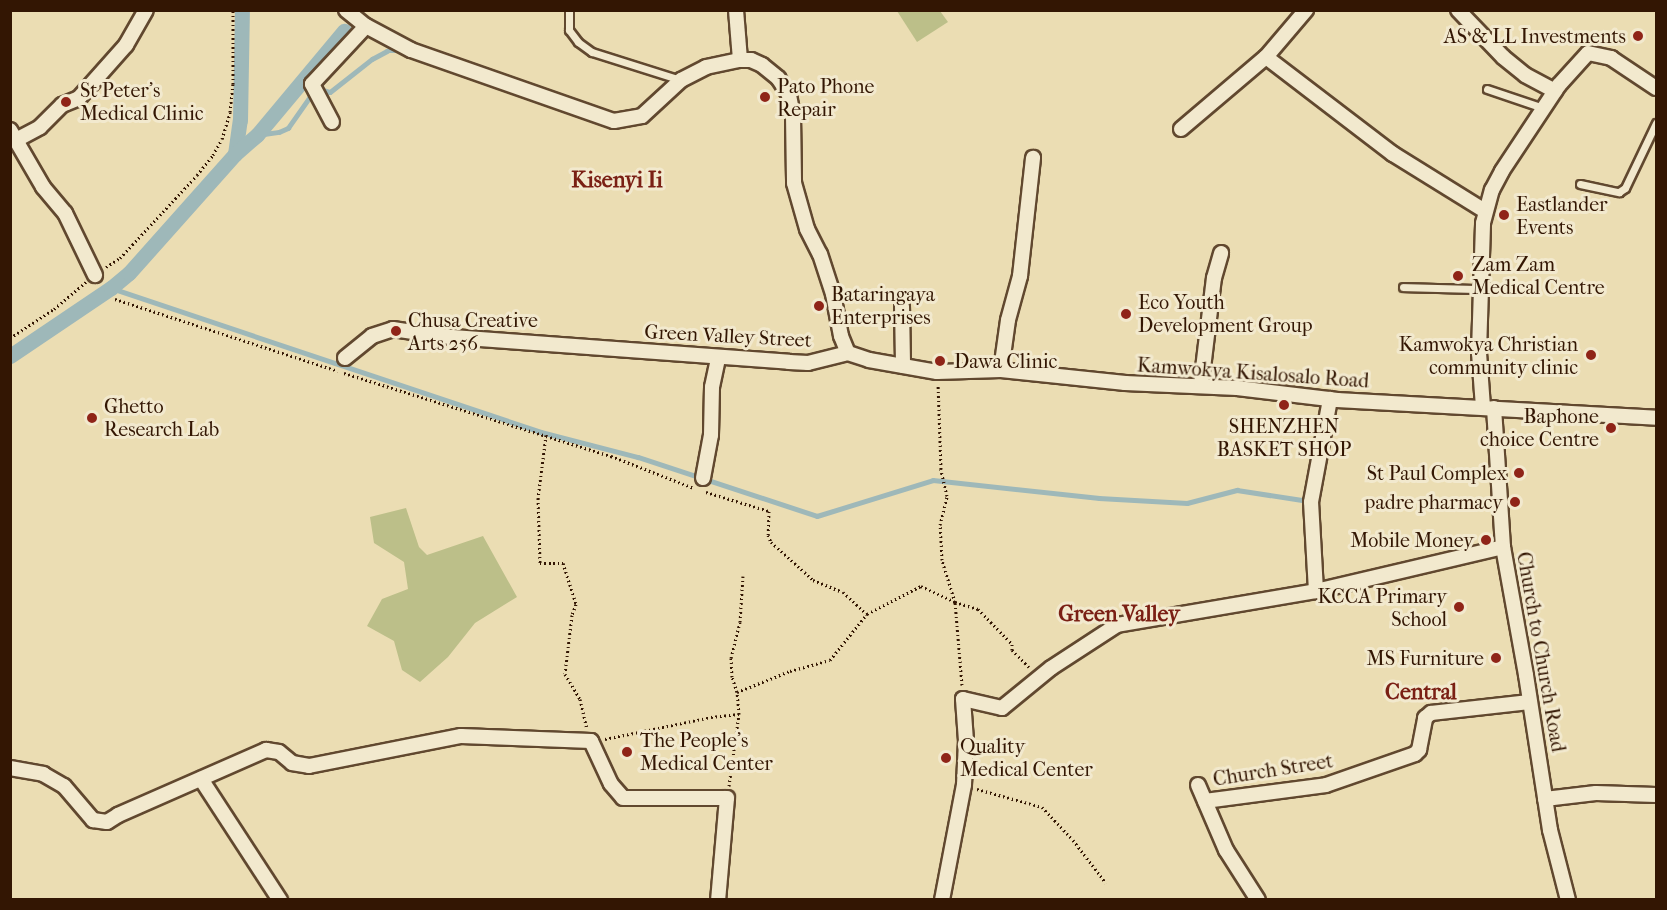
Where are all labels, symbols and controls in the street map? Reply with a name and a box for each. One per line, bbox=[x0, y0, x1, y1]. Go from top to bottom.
place label: AS & LL Investments bbox=[1444, 24, 1626, 48]
marker: AS & LL Investments bbox=[1631, 29, 1645, 43]
place label: Pato Phone Repair bbox=[777, 74, 874, 121]
place label: St Peter's Medical Clinic bbox=[80, 78, 204, 125]
marker: Pato Phone Repair bbox=[758, 90, 772, 104]
marker: St Peter's Medical Clinic bbox=[57, 93, 75, 111]
district label: Kisenyi Ii bbox=[571, 168, 663, 194]
place label: Eastlander Events bbox=[1516, 192, 1608, 239]
marker: Eastlander Events bbox=[1497, 208, 1511, 222]
place label: Zam Zam Medical Centre bbox=[1472, 252, 1605, 299]
marker: Zam Zam Medical Centre bbox=[1449, 267, 1467, 285]
place label: Bataringaya Enterprises bbox=[831, 282, 935, 329]
place label: Eco Youth Development Group bbox=[1138, 290, 1313, 337]
marker: Bataringaya Enterprises bbox=[812, 299, 826, 313]
marker: Eco Youth Development Group bbox=[1119, 307, 1133, 321]
place label: Chusa Creative Arts 256 bbox=[408, 308, 538, 355]
street label: Green Valley Street bbox=[644, 320, 812, 352]
marker: Chusa Creative Arts 256 bbox=[389, 324, 403, 338]
place label: Kamwokya Christian community clinic bbox=[1399, 332, 1578, 379]
marker: Kamwokya Christian community clinic bbox=[1582, 346, 1600, 364]
place label: Dawa Clinic bbox=[954, 349, 1057, 373]
marker: Dawa Clinic bbox=[931, 352, 949, 370]
street label: Kamwokya Kisalosalo Road bbox=[1136, 353, 1370, 393]
place label: Ghetto Research Lab bbox=[104, 394, 219, 441]
marker: SHENZHEN BASKET SHOP bbox=[1277, 398, 1291, 412]
place label: Baphone choice Centre bbox=[1480, 404, 1599, 451]
marker: Ghetto Research Lab bbox=[85, 411, 99, 425]
place label: SHENZHEN BASKET SHOP bbox=[1217, 414, 1351, 461]
marker: Baphone choice Centre bbox=[1604, 421, 1618, 435]
place label: St Paul Complex bbox=[1367, 461, 1507, 485]
marker: St Paul Complex bbox=[1512, 466, 1526, 480]
place label: padre pharmacy bbox=[1365, 490, 1503, 514]
marker: padre pharmacy bbox=[1508, 495, 1522, 509]
place label: Mobile Money bbox=[1350, 528, 1474, 552]
marker: Mobile Money bbox=[1479, 533, 1493, 547]
street label: Church to Church Road bbox=[1512, 550, 1570, 754]
place label: KCCA Primary School bbox=[1317, 584, 1447, 631]
marker: KCCA Primary School bbox=[1452, 600, 1466, 614]
district label: Green Valley bbox=[1058, 602, 1180, 628]
place label: MS Furniture bbox=[1366, 646, 1484, 670]
marker: MS Furniture bbox=[1489, 651, 1503, 665]
district label: Central bbox=[1385, 680, 1457, 706]
place label: The People's Medical Center bbox=[640, 728, 773, 775]
place label: Quality Medical Center bbox=[960, 734, 1093, 781]
marker: The People's Medical Center bbox=[618, 743, 636, 761]
marker: Quality Medical Center bbox=[937, 749, 955, 767]
street label: Church Street bbox=[1211, 749, 1335, 791]

